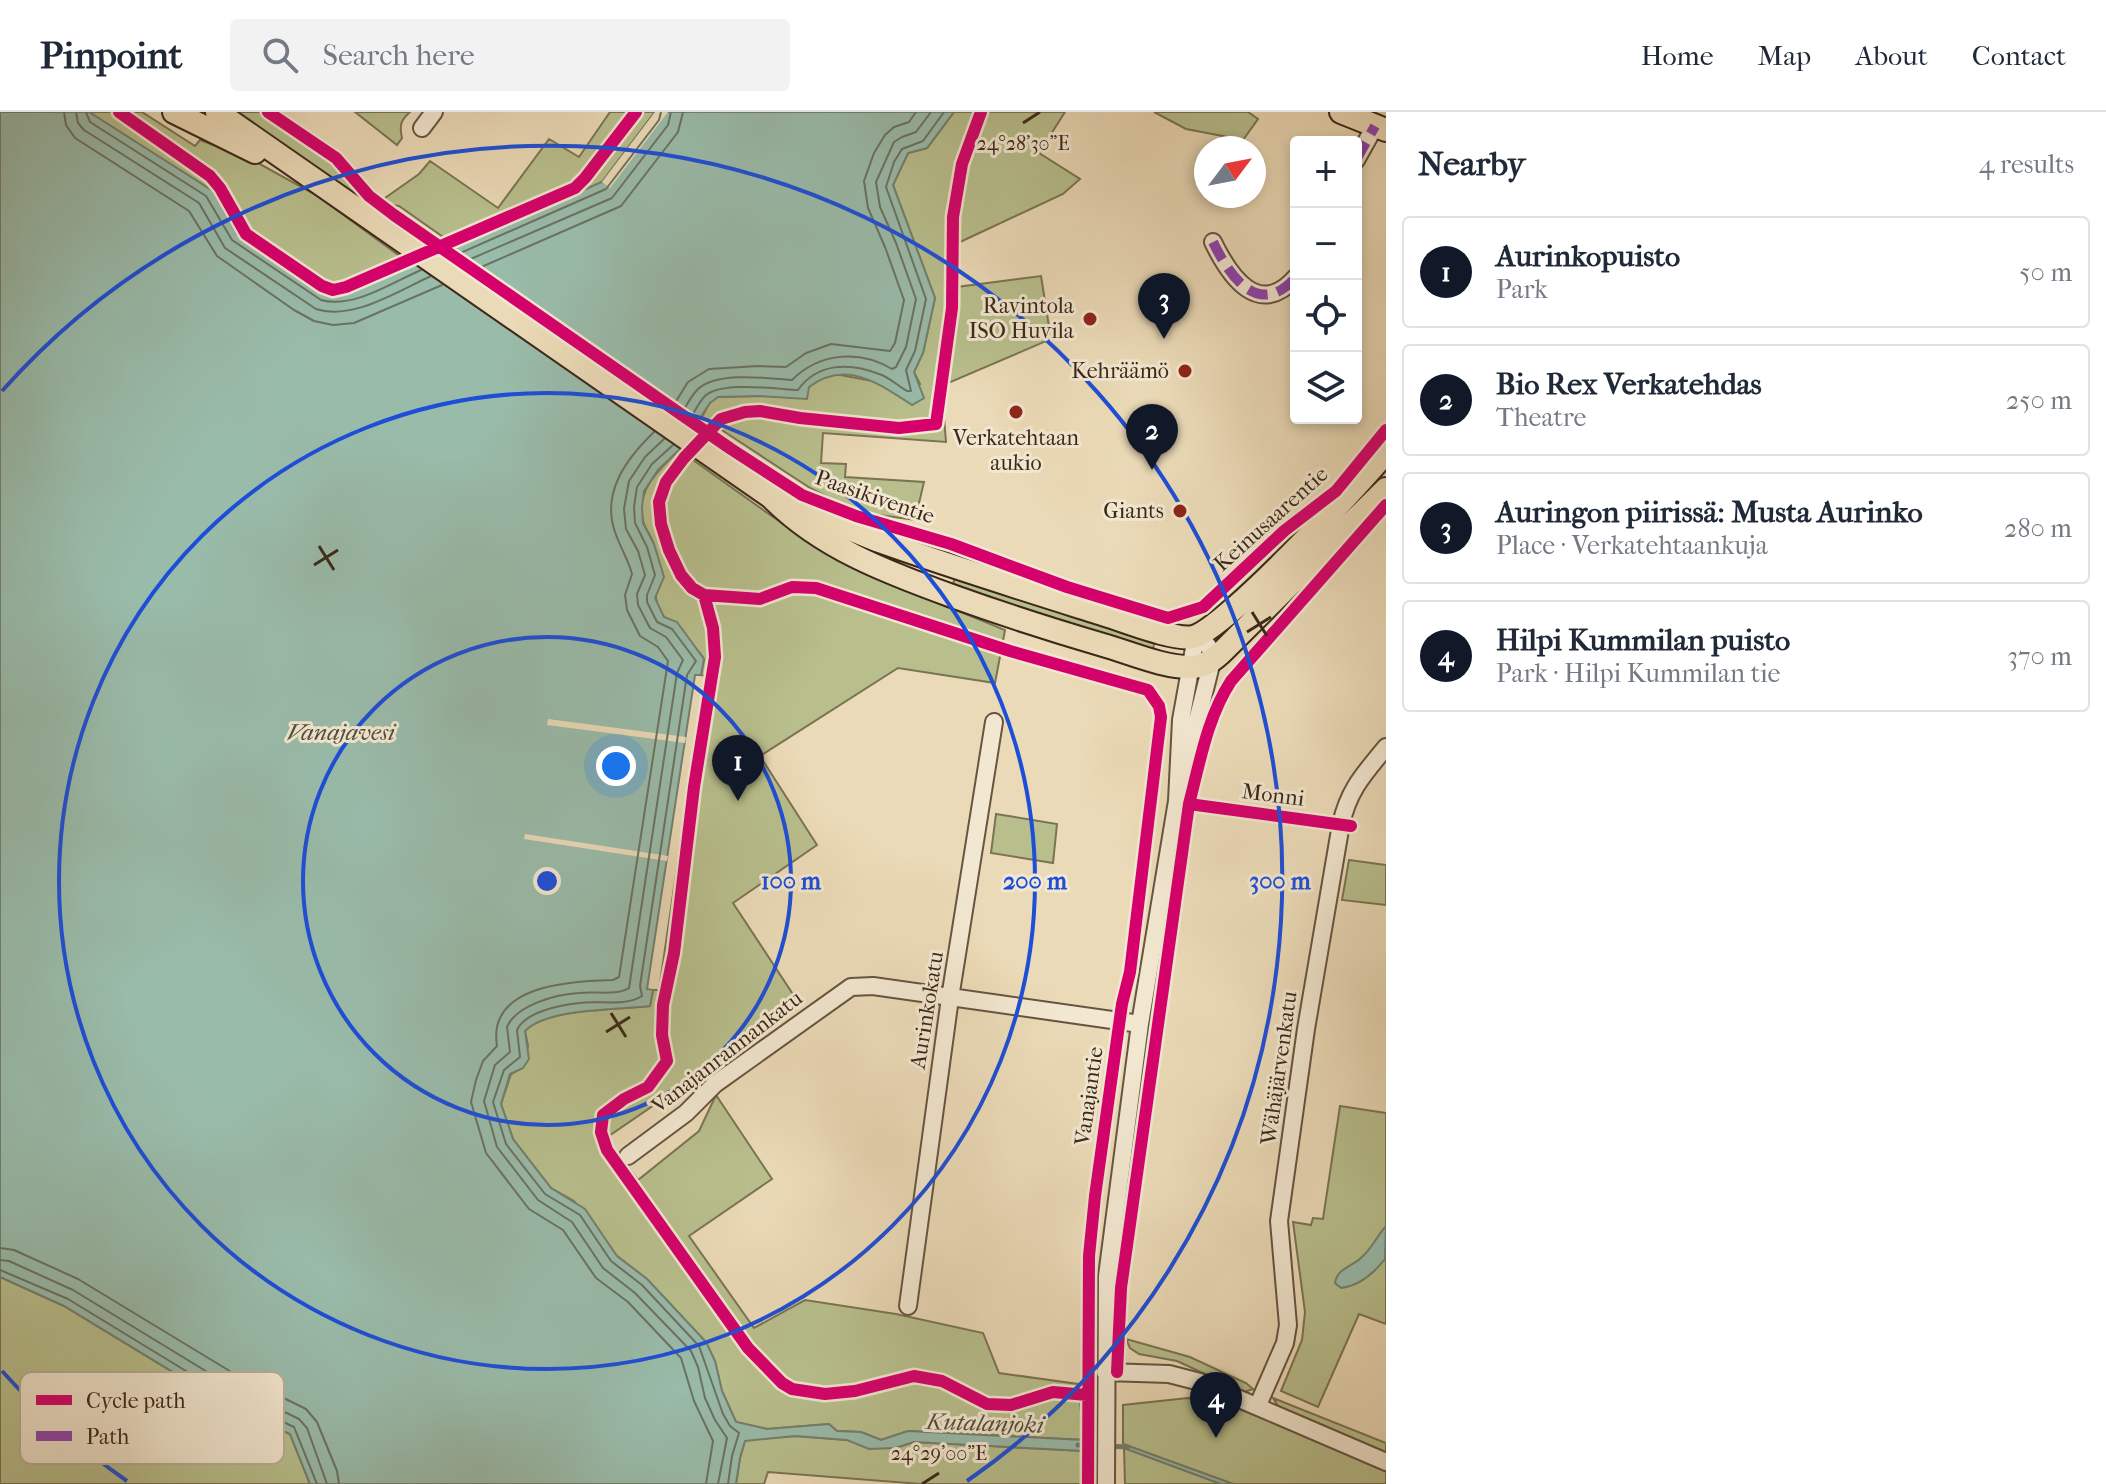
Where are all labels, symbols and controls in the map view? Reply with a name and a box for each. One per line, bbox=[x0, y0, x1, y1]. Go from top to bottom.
search box bbox=[230, 19, 790, 91]
text: Pinpoint bbox=[40, 33, 182, 78]
icon: search bbox=[258, 33, 302, 77]
text: Search here bbox=[322, 38, 475, 73]
text: Home bbox=[1641, 39, 1714, 72]
text: Map bbox=[1758, 39, 1811, 72]
text: About bbox=[1855, 39, 1928, 72]
text: Contact bbox=[1972, 39, 2066, 72]
text: 24°28'30"E bbox=[976, 132, 1070, 155]
north arrow bbox=[1194, 136, 1266, 208]
map controls bbox=[1290, 136, 1362, 424]
button: + bbox=[1290, 136, 1362, 208]
text: Nearby bbox=[1418, 144, 1525, 184]
text: 4 results bbox=[1979, 149, 2074, 180]
button: − bbox=[1290, 208, 1362, 280]
text: Aurinkopuisto bbox=[1496, 239, 1680, 274]
text: 1 bbox=[1441, 257, 1451, 288]
text: 50 m bbox=[2019, 257, 2072, 288]
pin: 3 bbox=[1138, 273, 1190, 339]
text: Park bbox=[1496, 274, 1548, 305]
button: locate bbox=[1290, 280, 1362, 352]
place label: Ravintola ISO Huvila bbox=[969, 293, 1075, 344]
marker: Ravintola ISO Huvila bbox=[1081, 310, 1099, 328]
button: layers bbox=[1290, 352, 1362, 424]
place label: Kehräämö bbox=[1071, 358, 1169, 384]
marker: Kehräämö bbox=[1176, 362, 1194, 380]
text: Bio Rex Verkatehdas bbox=[1496, 367, 1762, 402]
text: 2 bbox=[1439, 385, 1453, 416]
text: 250 m bbox=[2006, 385, 2072, 416]
text: Theatre bbox=[1496, 402, 1586, 433]
marker: Verkatehtaan aukio bbox=[1007, 403, 1025, 421]
pin: 2 bbox=[1126, 404, 1178, 470]
place label: Verkatehtaan aukio bbox=[952, 425, 1079, 476]
street label: Keinusaarentie bbox=[1209, 461, 1333, 577]
street label: Paasikiventie bbox=[812, 464, 938, 530]
text: Auringon piirissä: Musta Aurinko bbox=[1496, 495, 1923, 530]
place label: Giants bbox=[1103, 498, 1164, 524]
marker: Giants bbox=[1171, 502, 1189, 520]
text: 3 bbox=[1441, 513, 1451, 544]
text: 280 m bbox=[2004, 513, 2072, 544]
text: Place · Verkatehtaankuja bbox=[1496, 530, 1768, 561]
text: Hilpi Kummilan puisto bbox=[1496, 623, 1790, 658]
text: 4 bbox=[1438, 641, 1454, 672]
text: 370 m bbox=[2007, 641, 2072, 672]
text: Park · Hilpi Kummilan tie bbox=[1496, 658, 1780, 689]
water label: Vanajavesi bbox=[287, 718, 397, 746]
pin: 1 bbox=[712, 735, 764, 801]
your location bbox=[596, 746, 636, 786]
street label: Monni bbox=[1240, 778, 1306, 812]
centre of rings bbox=[533, 867, 561, 895]
text: 100 m bbox=[761, 867, 822, 895]
text: 200 m bbox=[1003, 867, 1068, 895]
text: 300 m bbox=[1249, 867, 1312, 895]
street label: Aurinkokatu bbox=[905, 949, 949, 1072]
street label: Vanajanrannankatu bbox=[646, 985, 808, 1120]
street label: Wähäjärvenkatu bbox=[1255, 989, 1303, 1148]
street label: Vanajantie bbox=[1069, 1045, 1109, 1148]
legend bbox=[20, 1372, 284, 1464]
pin: 4 bbox=[1190, 1372, 1242, 1438]
text: Cycle path bbox=[86, 1388, 186, 1414]
water label: Kutalanjoki bbox=[924, 1407, 1046, 1439]
text: Path bbox=[86, 1424, 130, 1450]
text: 24°29'00"E bbox=[891, 1442, 987, 1465]

